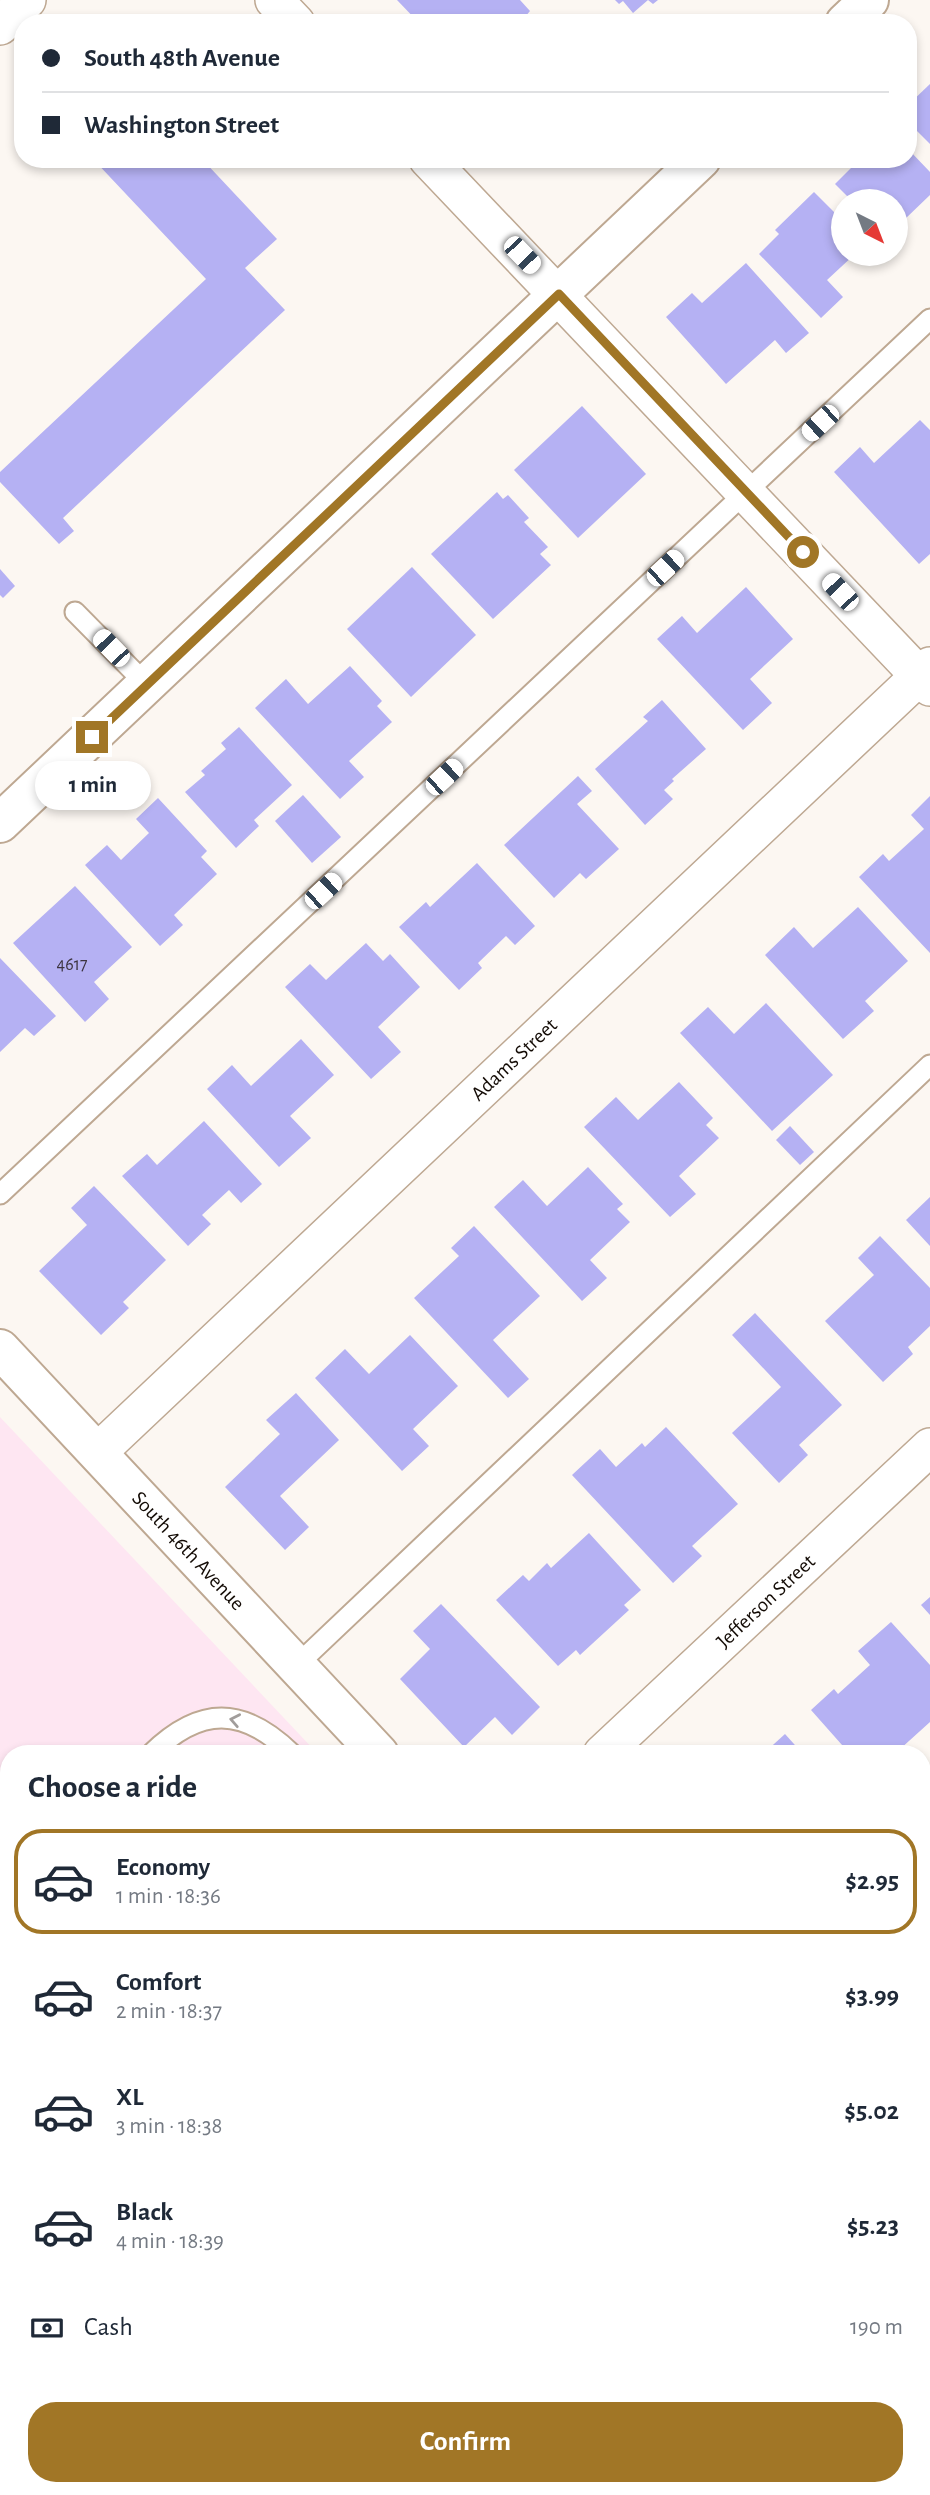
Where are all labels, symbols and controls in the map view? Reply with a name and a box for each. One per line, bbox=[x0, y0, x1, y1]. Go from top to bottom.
text: South 48th Avenue bbox=[84, 45, 280, 71]
text: Washington Street bbox=[84, 112, 279, 138]
north arrow bbox=[831, 189, 908, 266]
map controls bbox=[831, 189, 908, 266]
car bbox=[500, 233, 545, 277]
car bbox=[798, 401, 843, 445]
route start bbox=[787, 536, 819, 568]
car bbox=[643, 546, 688, 590]
car bbox=[818, 569, 863, 615]
car bbox=[89, 626, 134, 670]
route end bbox=[76, 721, 108, 753]
car bbox=[422, 755, 467, 799]
callout: 1 min bbox=[34, 762, 150, 810]
text: 1 min bbox=[69, 774, 117, 797]
car bbox=[301, 869, 346, 913]
house number: 4617 bbox=[57, 956, 87, 974]
street label: Adams Street bbox=[467, 1014, 561, 1105]
street label: South 46th Avenue bbox=[128, 1487, 248, 1614]
street label: Jefferson Street bbox=[713, 1550, 819, 1652]
one-way arrow bbox=[229, 1713, 240, 1728]
text: Choose a ride bbox=[28, 1771, 197, 1803]
icon: car bbox=[32, 1850, 95, 1913]
text: Economy bbox=[116, 1854, 210, 1880]
text: $2.95 bbox=[845, 1868, 899, 1894]
text: 1 min · 18:36 bbox=[116, 1885, 221, 1908]
icon: car bbox=[32, 1965, 95, 2028]
text: Comfort bbox=[116, 1969, 201, 1995]
text: $3.99 bbox=[845, 1983, 899, 2009]
text: 2 min · 18:37 bbox=[116, 2000, 222, 2023]
icon: car bbox=[32, 2080, 95, 2143]
text: XL bbox=[116, 2084, 143, 2110]
text: $5.02 bbox=[844, 2098, 899, 2124]
text: 3 min · 18:38 bbox=[116, 2115, 222, 2138]
icon: car bbox=[32, 2195, 95, 2258]
text: Black bbox=[116, 2199, 173, 2225]
text: $5.23 bbox=[847, 2213, 899, 2239]
text: 4 min · 18:39 bbox=[116, 2230, 224, 2253]
icon: cash bbox=[28, 2309, 66, 2347]
text: Cash bbox=[84, 2314, 133, 2340]
text: 190 m bbox=[850, 2316, 903, 2339]
button: Confirm bbox=[28, 2402, 903, 2482]

